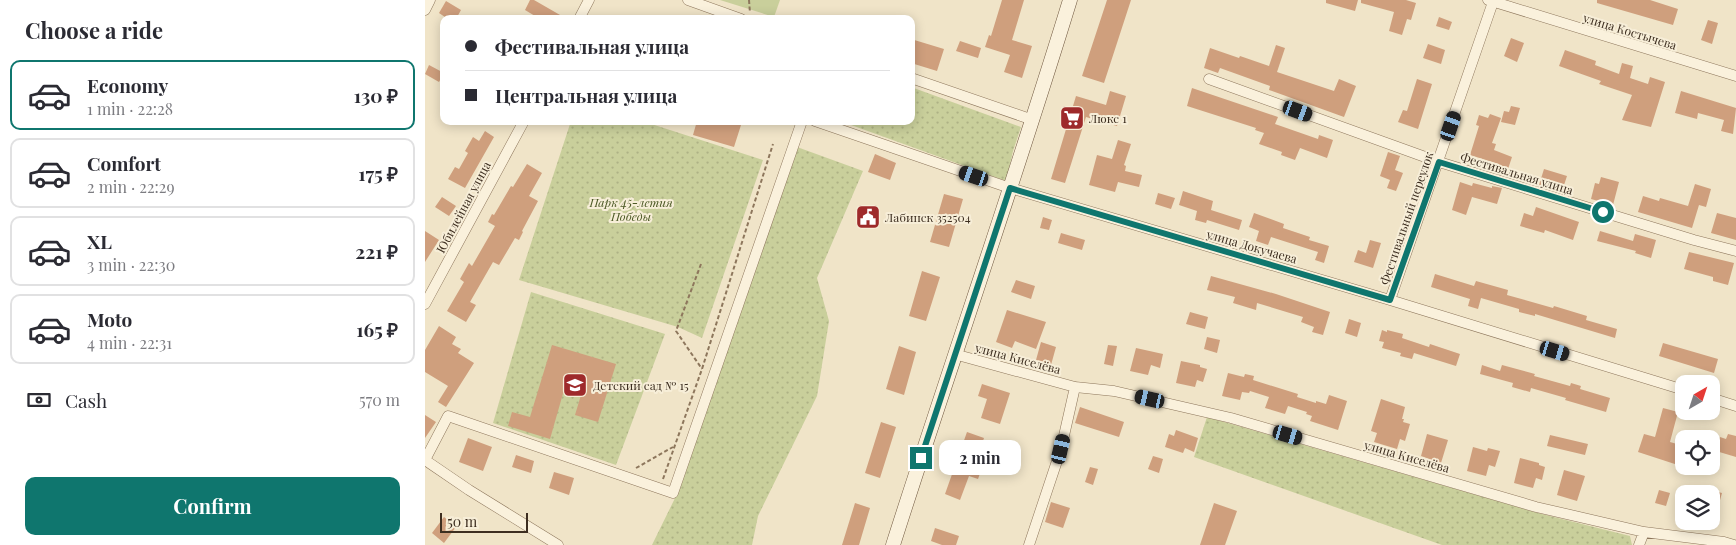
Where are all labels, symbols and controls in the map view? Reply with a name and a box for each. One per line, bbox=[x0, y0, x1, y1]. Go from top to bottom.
street label: улица Костычева bbox=[1580, 9, 1679, 53]
text: Choose a ride bbox=[25, 15, 163, 45]
text: Фестивальная улица bbox=[495, 33, 689, 59]
text: Economy bbox=[87, 72, 168, 98]
icon: car bbox=[27, 73, 72, 118]
text: 130 ₽ bbox=[354, 82, 398, 108]
text: Центральная улица bbox=[495, 82, 677, 108]
text: 1 min · 22:28 bbox=[87, 98, 173, 119]
car bbox=[1281, 99, 1314, 123]
supermarket icon: Люкс 1 bbox=[1059, 105, 1085, 131]
car bbox=[1439, 109, 1462, 143]
place label: Люкс 1 bbox=[1088, 110, 1127, 126]
street label: Фестивальная улица bbox=[1459, 148, 1575, 198]
street label: Фестивальный переулок bbox=[1376, 149, 1436, 287]
text: Comfort bbox=[87, 150, 161, 176]
icon: car bbox=[27, 151, 72, 196]
street label: Юбилейная улица bbox=[432, 158, 494, 256]
text: 175 ₽ bbox=[358, 160, 398, 186]
car bbox=[957, 164, 990, 188]
text: 2 min · 22:29 bbox=[87, 176, 175, 197]
park label: Парк 45-летия Победы bbox=[588, 194, 673, 224]
route start bbox=[1592, 201, 1614, 223]
public building icon: Лабинск 352504 bbox=[855, 204, 881, 230]
place label: Лабинск 352504 bbox=[884, 209, 971, 225]
street label: улица Докучаева bbox=[1204, 225, 1299, 267]
text: XL bbox=[87, 228, 112, 254]
icon: car bbox=[27, 229, 72, 274]
text: 221 ₽ bbox=[355, 238, 398, 264]
text: 3 min · 22:30 bbox=[87, 254, 175, 275]
text: Moto bbox=[87, 306, 132, 332]
icon: car bbox=[27, 307, 72, 352]
text: 165 ₽ bbox=[356, 316, 398, 342]
text: 4 min · 22:31 bbox=[87, 332, 172, 353]
street label: улица Киселёва bbox=[972, 339, 1063, 377]
car bbox=[1538, 339, 1571, 363]
school or university icon: Детский сад № 15 bbox=[562, 372, 588, 398]
north arrow bbox=[1675, 375, 1720, 420]
map controls bbox=[1675, 375, 1720, 530]
place label: Детский сад № 15 bbox=[593, 377, 689, 393]
icon: cash bbox=[25, 386, 53, 414]
text: Cash bbox=[65, 387, 107, 413]
car bbox=[1133, 388, 1166, 410]
text: 570 m bbox=[359, 389, 400, 410]
car bbox=[1271, 424, 1304, 446]
button: locate bbox=[1675, 430, 1720, 475]
car bbox=[1050, 433, 1071, 465]
street label: улица Киселёва bbox=[1362, 436, 1452, 476]
callout: 2 min bbox=[939, 440, 1021, 476]
route end bbox=[910, 447, 932, 469]
text: 2 min bbox=[959, 447, 1001, 468]
button: Confirm bbox=[25, 477, 400, 535]
button: layers bbox=[1675, 485, 1720, 530]
scale bar bbox=[440, 510, 527, 533]
text: 50 m bbox=[447, 512, 477, 531]

